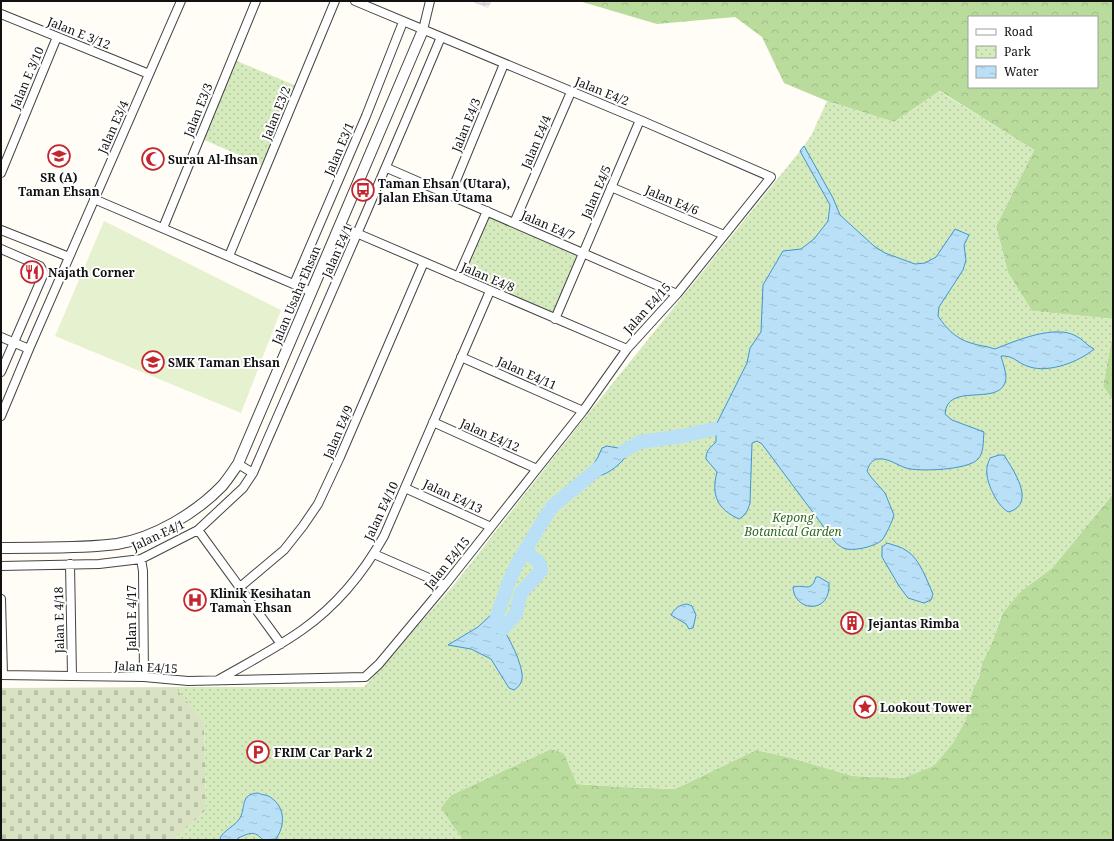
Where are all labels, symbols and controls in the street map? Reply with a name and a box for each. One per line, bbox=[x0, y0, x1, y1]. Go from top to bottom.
street label: Jalan E 3/12 bbox=[44, 12, 113, 53]
legend bbox=[968, 16, 1098, 88]
text: Road bbox=[1004, 23, 1034, 40]
text: Park bbox=[1004, 43, 1032, 60]
street label: Jalan E 3/10 bbox=[6, 44, 48, 113]
text: Water bbox=[1004, 63, 1039, 80]
street label: Jalan E4/2 bbox=[572, 72, 631, 110]
street label: Jalan E3/3 bbox=[179, 80, 217, 140]
street label: Jalan E3/2 bbox=[257, 84, 295, 143]
street label: Jalan E4/3 bbox=[447, 95, 485, 155]
street label: Jalan E3/4 bbox=[93, 97, 132, 157]
street label: Jalan E4/4 bbox=[517, 112, 555, 172]
street label: Jalan E3/1 bbox=[320, 120, 358, 179]
school or university icon: SR (A) Taman Ehsan bbox=[46, 143, 72, 169]
mosque icon: Surau Al-Ihsan bbox=[140, 146, 166, 172]
place label: Surau Al-Ihsan bbox=[168, 151, 258, 168]
street label: Jalan E4/5 bbox=[577, 163, 615, 222]
place label: SR (A) Taman Ehsan bbox=[18, 169, 100, 200]
place label: Taman Ehsan (Utara), Jalan Ehsan Utama bbox=[377, 175, 510, 206]
bus stop icon: Taman Ehsan (Utara), Jalan Ehsan Utama bbox=[350, 177, 376, 203]
street label: Jalan E4/6 bbox=[642, 181, 702, 219]
street label: Jalan E4/7 bbox=[518, 206, 578, 244]
street label: Jalan E4/1 bbox=[317, 222, 356, 281]
street label: Jalan Usaha Ehsan bbox=[267, 243, 325, 348]
street label: Jalan E4/8 bbox=[458, 258, 518, 296]
restaurant icon: Najath Corner bbox=[19, 259, 45, 285]
place label: Najath Corner bbox=[48, 264, 136, 281]
street label: Jalan E4/15 bbox=[619, 279, 675, 338]
school or university icon: SMK Taman Ehsan bbox=[140, 349, 166, 375]
street label: Jalan E4/11 bbox=[494, 352, 559, 394]
place label: SMK Taman Ehsan bbox=[168, 354, 280, 371]
street label: Jalan E4/9 bbox=[319, 403, 357, 462]
street label: Jalan E4/12 bbox=[457, 414, 522, 456]
street label: Jalan E4/13 bbox=[420, 474, 486, 517]
street label: Jalan E4/10 bbox=[359, 478, 402, 544]
park label: Kepong Botanical Garden bbox=[743, 509, 842, 540]
street label: Jalan E4/1 bbox=[128, 515, 187, 555]
street label: Jalan E4/15 bbox=[420, 533, 474, 594]
street label: Jalan E 4/17 bbox=[123, 584, 140, 652]
place label: Klinik Kesihatan Taman Ehsan bbox=[210, 585, 311, 616]
street label: Jalan E 4/18 bbox=[50, 586, 68, 654]
hospital icon: Klinik Kesihatan Taman Ehsan bbox=[182, 587, 208, 613]
building icon: Jejantas Rimba bbox=[839, 610, 865, 636]
place label: Jejantas Rimba bbox=[867, 615, 960, 632]
street label: Jalan E4/15 bbox=[113, 657, 178, 677]
place icon: Lookout Tower bbox=[852, 694, 878, 720]
place label: Lookout Tower bbox=[880, 699, 972, 716]
parking icon: FRIM Car Park 2 bbox=[245, 739, 271, 765]
place label: FRIM Car Park 2 bbox=[274, 744, 373, 761]

